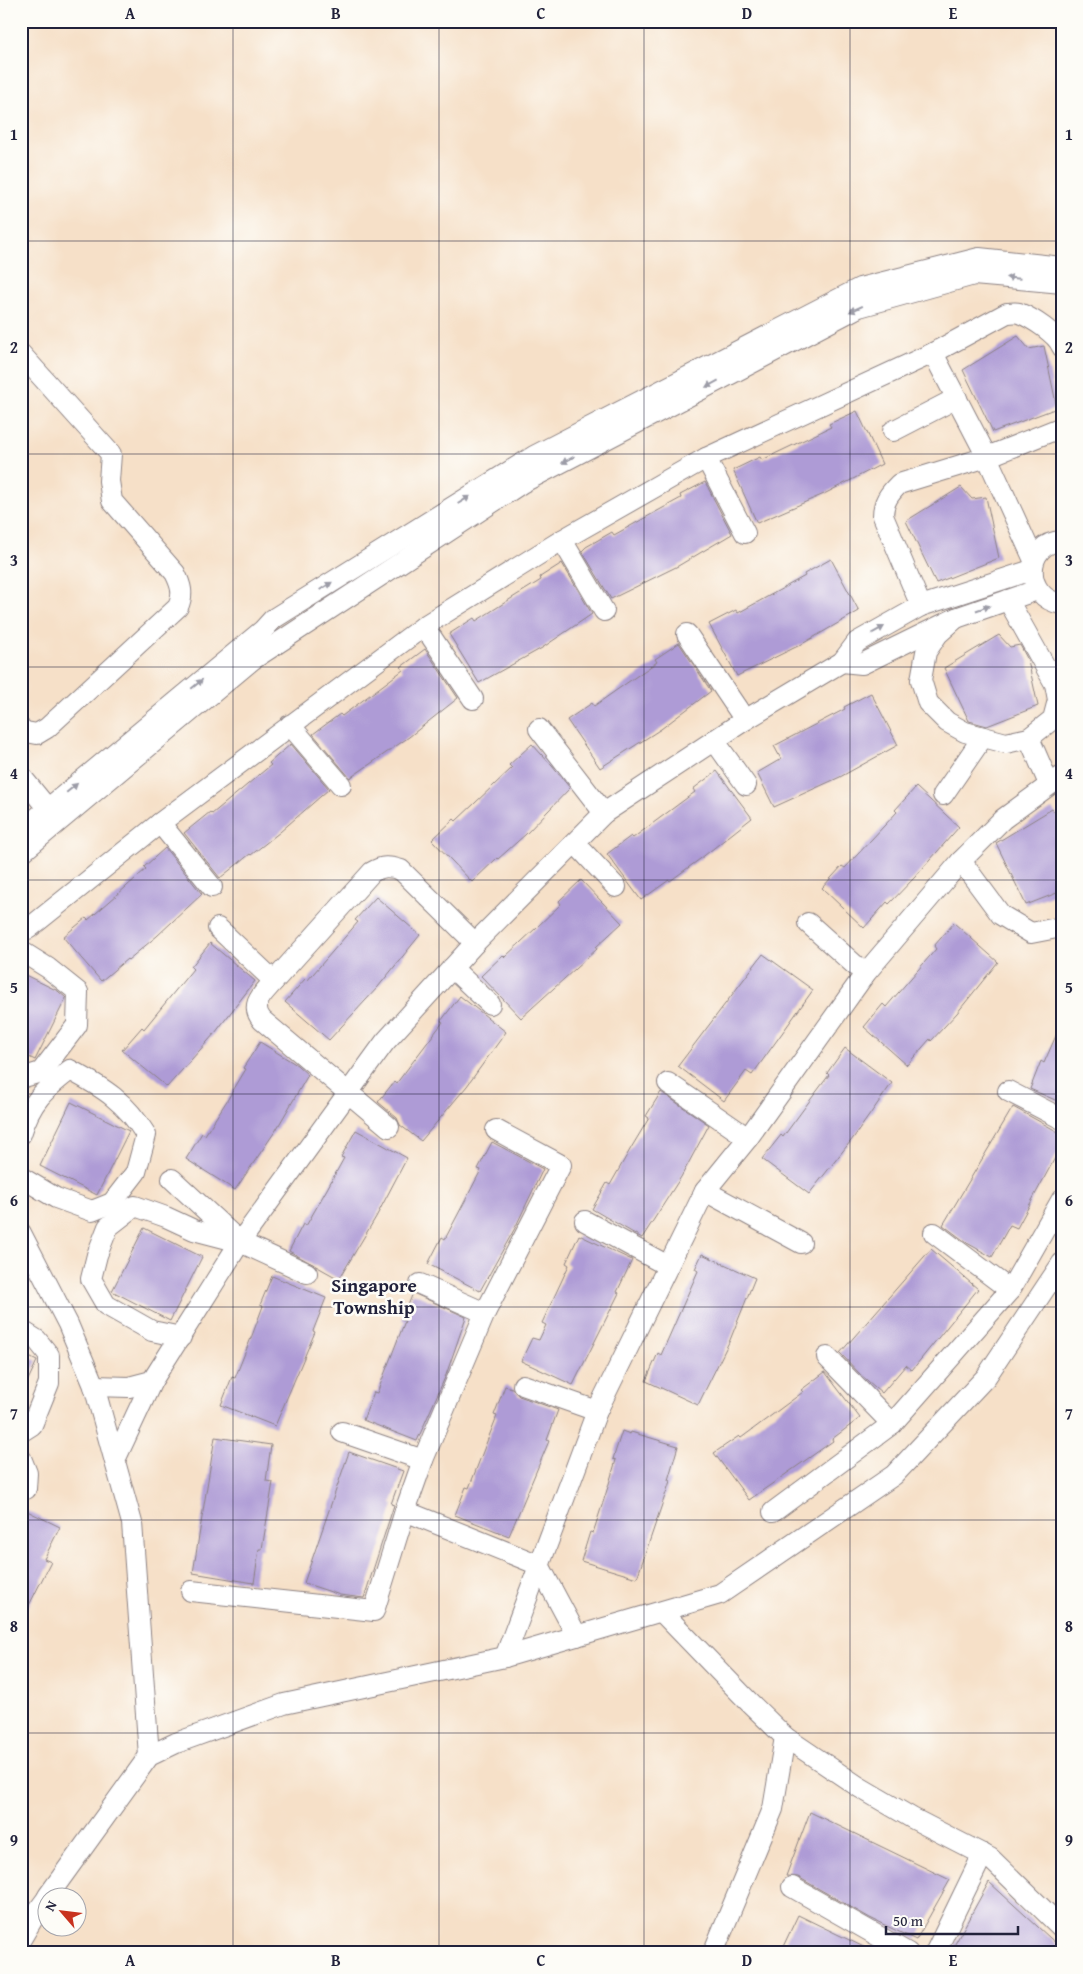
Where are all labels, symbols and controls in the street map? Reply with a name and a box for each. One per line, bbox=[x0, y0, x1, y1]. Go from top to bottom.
text: A bbox=[125, 1, 136, 25]
text: B bbox=[331, 1, 341, 25]
text: C bbox=[536, 1, 546, 25]
text: D bbox=[742, 1, 752, 25]
text: E bbox=[949, 1, 958, 25]
text: 1 bbox=[10, 122, 18, 146]
text: 1 bbox=[1065, 122, 1073, 146]
one-way arrow bbox=[1005, 274, 1021, 282]
one-way arrow bbox=[849, 306, 863, 314]
text: 2 bbox=[10, 335, 18, 359]
text: 2 bbox=[1065, 335, 1073, 359]
one-way arrow bbox=[705, 380, 719, 388]
one-way arrow bbox=[561, 455, 575, 464]
one-way arrow bbox=[457, 495, 470, 504]
text: 3 bbox=[10, 548, 18, 572]
text: 3 bbox=[1065, 548, 1073, 572]
one-way arrow bbox=[319, 581, 333, 591]
one-way arrow bbox=[976, 604, 991, 612]
one-way arrow bbox=[871, 626, 884, 635]
one-way arrow bbox=[191, 679, 204, 690]
text: 4 bbox=[10, 761, 18, 785]
text: 4 bbox=[1065, 761, 1073, 785]
one-way arrow bbox=[65, 783, 78, 794]
text: 5 bbox=[10, 975, 18, 999]
text: 5 bbox=[1065, 975, 1073, 999]
text: 6 bbox=[10, 1188, 18, 1212]
text: 6 bbox=[1065, 1188, 1073, 1212]
district label: Singapore Township bbox=[331, 1271, 417, 1321]
text: 7 bbox=[10, 1401, 18, 1425]
text: 7 bbox=[1065, 1401, 1073, 1425]
text: 8 bbox=[10, 1614, 18, 1638]
text: 8 bbox=[1065, 1614, 1073, 1638]
text: 9 bbox=[10, 1828, 18, 1852]
text: 9 bbox=[1065, 1828, 1073, 1852]
north arrow bbox=[38, 1886, 88, 1936]
text: N bbox=[39, 1897, 62, 1915]
scale bar bbox=[886, 1904, 1018, 1936]
text: 50 m bbox=[893, 1910, 924, 1931]
text: A bbox=[125, 1948, 136, 1972]
text: B bbox=[331, 1948, 341, 1972]
text: C bbox=[536, 1948, 546, 1972]
text: D bbox=[742, 1948, 752, 1972]
text: E bbox=[949, 1948, 958, 1972]

